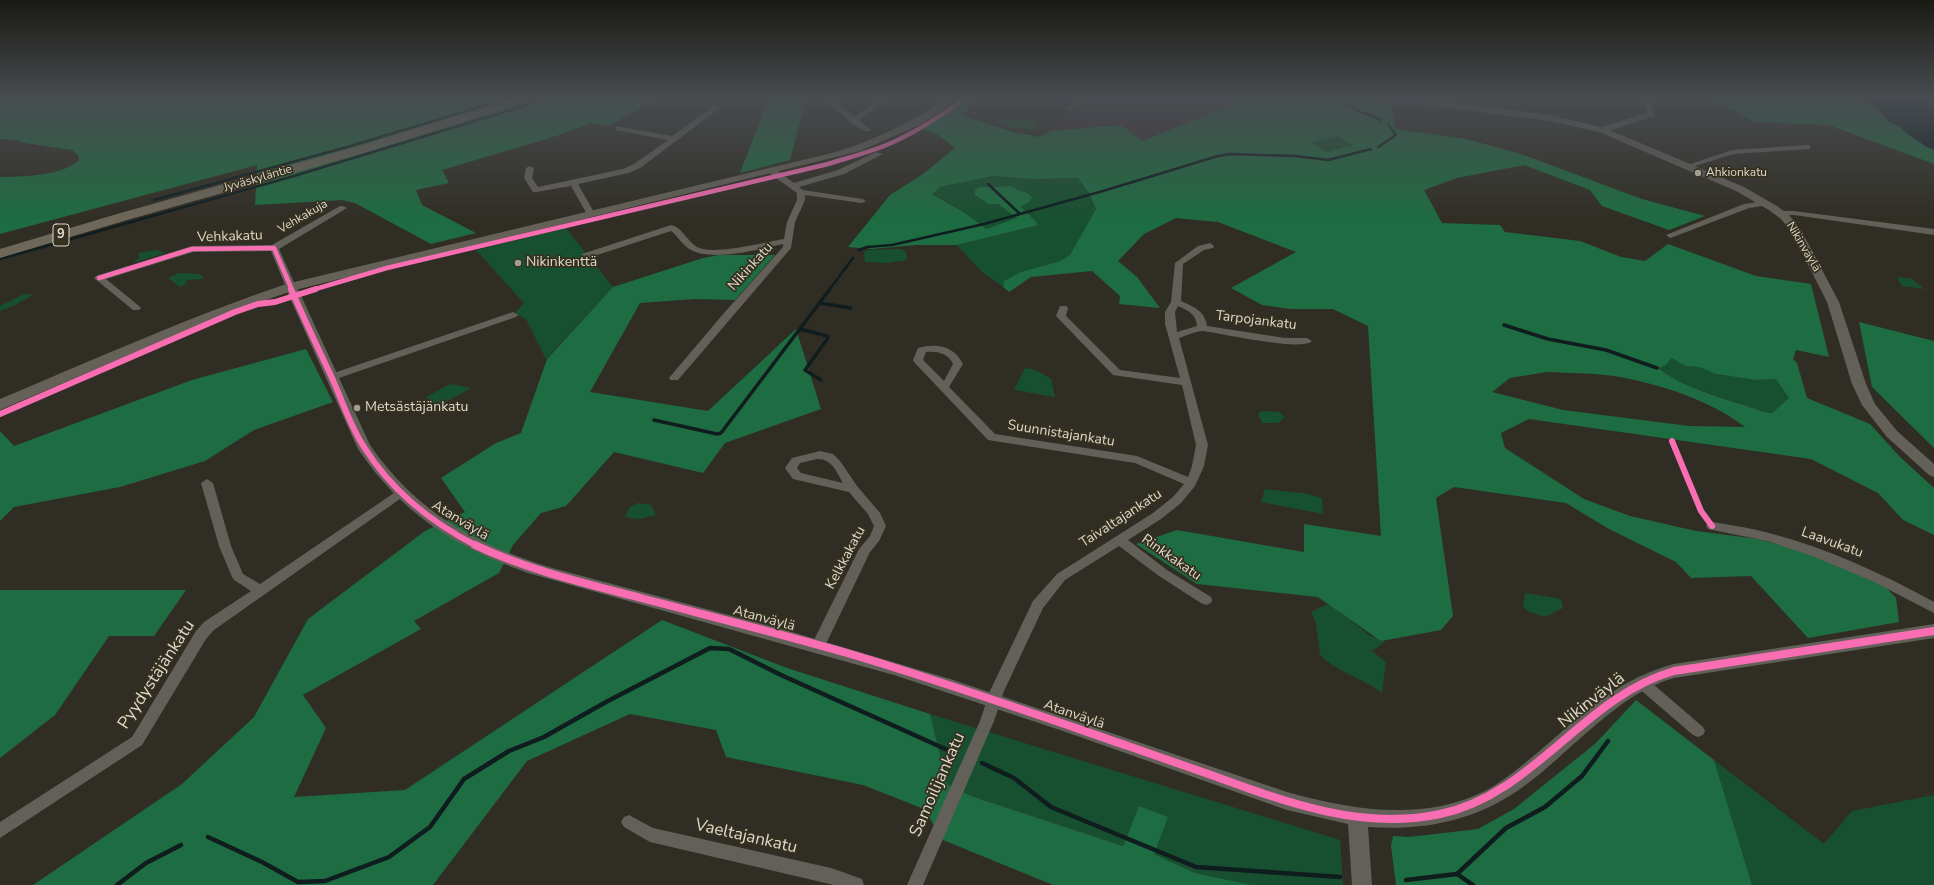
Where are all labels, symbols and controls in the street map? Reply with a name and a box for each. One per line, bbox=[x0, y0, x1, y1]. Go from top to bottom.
street label: Jyväskyläntie bbox=[222, 162, 294, 196]
place label: Ahkionkatu bbox=[1706, 166, 1767, 180]
marker: Ahkionkatu bbox=[1693, 168, 1703, 178]
street label: Vehkakuja bbox=[276, 197, 330, 237]
street label: Nikinväylä bbox=[1782, 219, 1824, 275]
road number: 9 bbox=[53, 224, 69, 246]
street label: Vehkakatu bbox=[197, 227, 263, 247]
street label: Nikinkatu bbox=[725, 239, 777, 295]
place label: Nikinkenttä bbox=[526, 255, 597, 271]
marker: Nikinkenttä bbox=[513, 258, 523, 268]
street label: Tarpojankatu bbox=[1215, 308, 1297, 334]
place label: Metsästäjänkatu bbox=[365, 400, 468, 416]
marker: Metsästäjänkatu bbox=[352, 403, 362, 413]
street label: Suunnistajankatu bbox=[1006, 417, 1116, 451]
street label: Taivaltajankatu bbox=[1077, 486, 1165, 552]
street label: Atanväylä bbox=[428, 497, 492, 545]
street label: Kelkkakatu bbox=[822, 524, 870, 592]
street label: Laavukatu bbox=[1799, 524, 1865, 562]
street label: Rinkkakatu bbox=[1138, 531, 1204, 585]
street label: Atanväylä bbox=[731, 603, 797, 635]
street label: Pyydystäjänkatu bbox=[114, 617, 200, 733]
street label: Nikinväylä bbox=[1555, 669, 1629, 733]
street label: Atanväylä bbox=[1041, 697, 1107, 733]
street label: Samoilijankatu bbox=[906, 730, 970, 840]
street label: Vaeltajankatu bbox=[693, 815, 799, 859]

